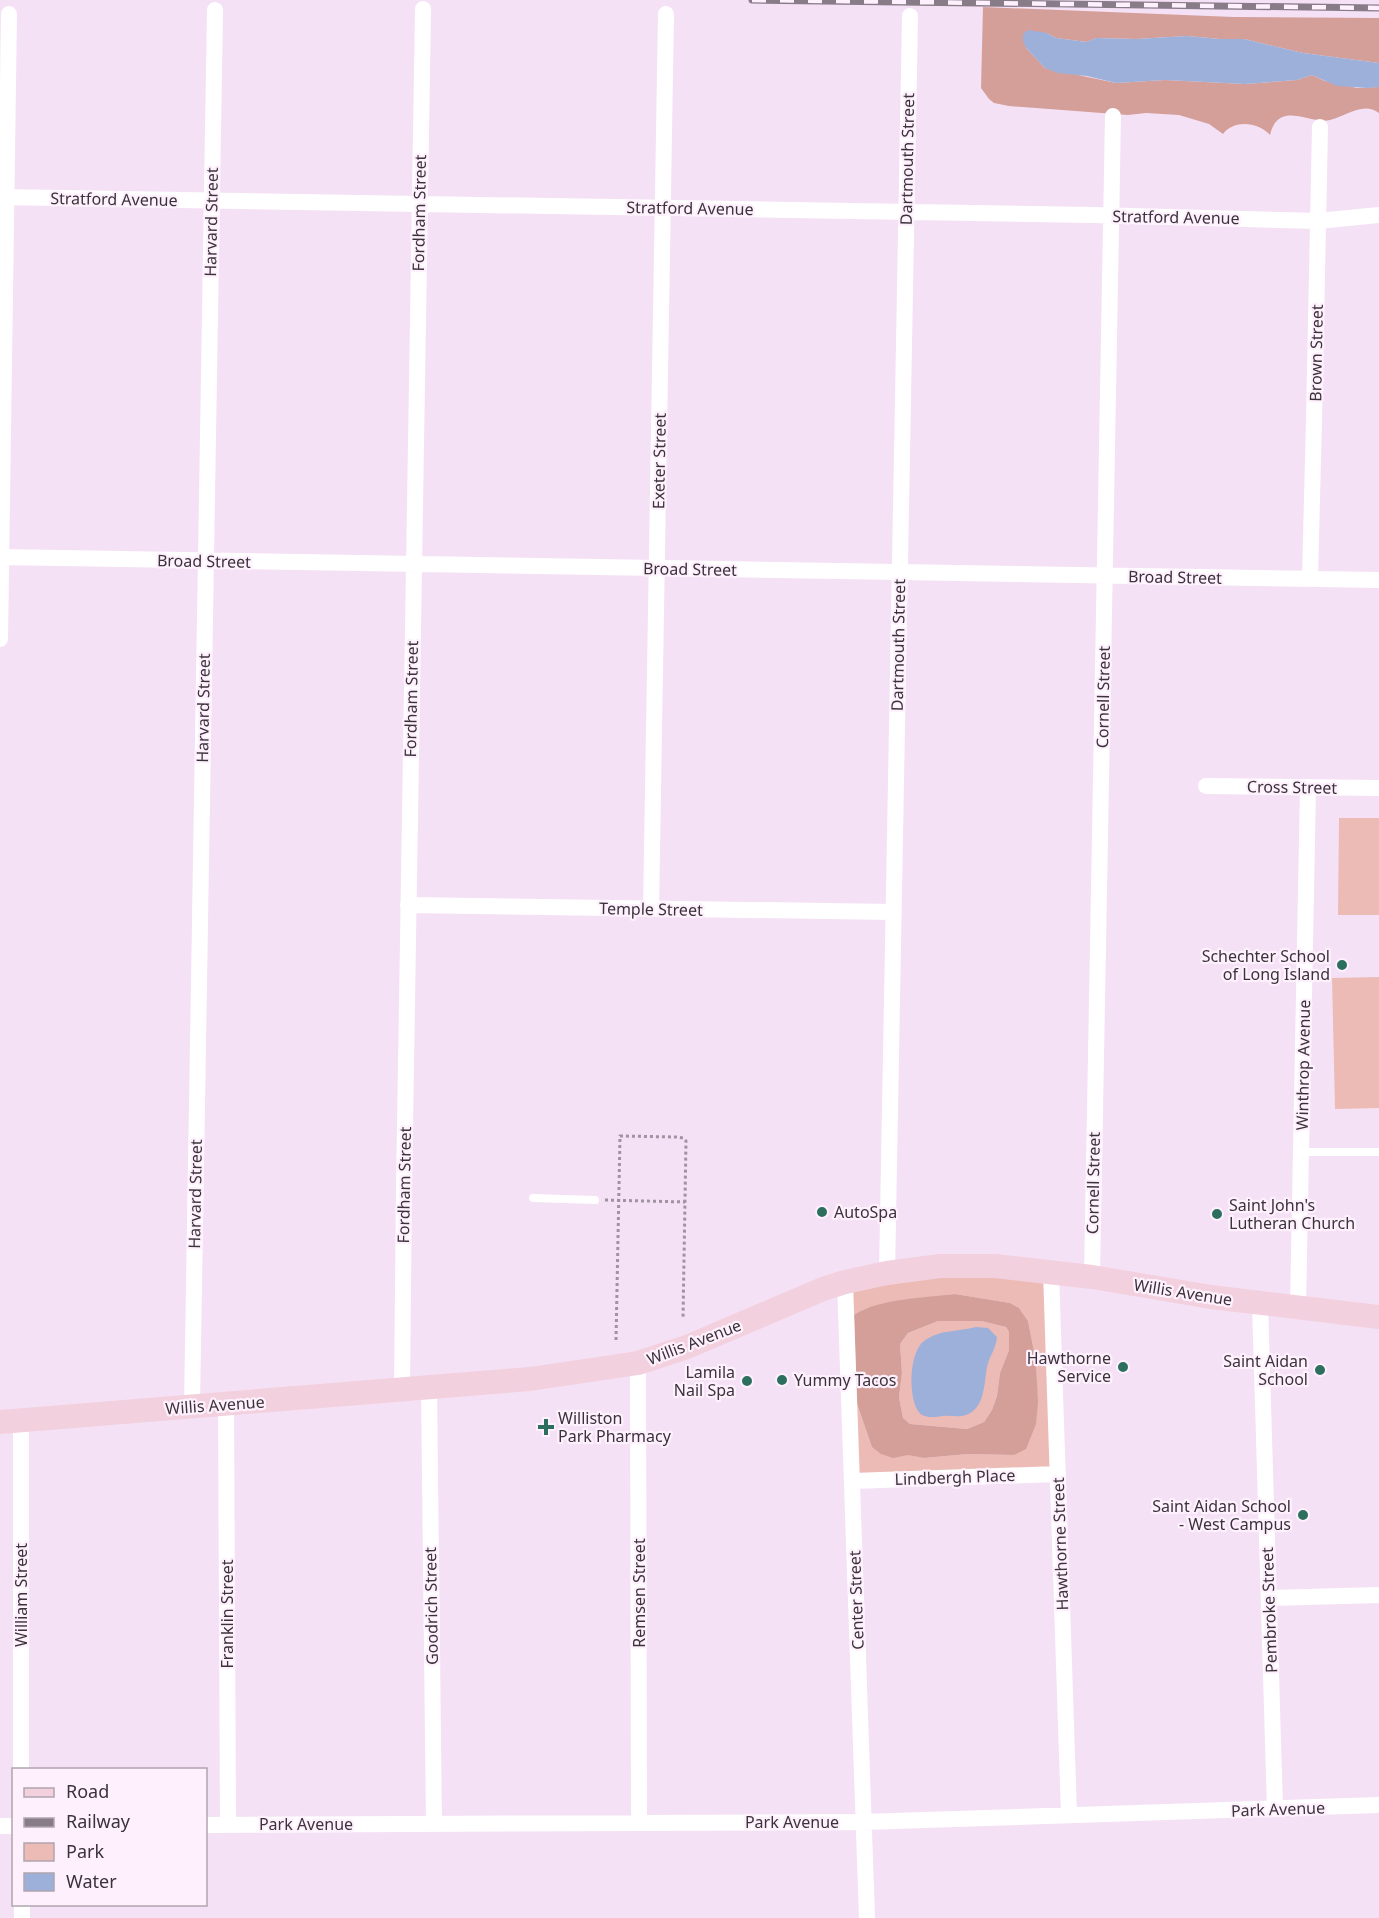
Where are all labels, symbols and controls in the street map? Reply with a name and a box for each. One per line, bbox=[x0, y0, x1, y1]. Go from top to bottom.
street label: Dartmouth Street bbox=[895, 93, 919, 225]
street label: Fordham Street bbox=[407, 154, 431, 272]
street label: Harvard Street bbox=[199, 167, 223, 277]
street label: Stratford Avenue bbox=[50, 187, 178, 211]
street label: Stratford Avenue bbox=[626, 196, 754, 220]
street label: Stratford Avenue bbox=[1112, 205, 1240, 229]
street label: Brown Street bbox=[1304, 304, 1328, 402]
street label: Exeter Street bbox=[647, 412, 671, 509]
street label: Broad Street bbox=[157, 549, 251, 573]
street label: Broad Street bbox=[643, 557, 737, 581]
street label: Broad Street bbox=[1128, 565, 1222, 589]
street label: Dartmouth Street bbox=[886, 579, 910, 711]
street label: Fordham Street bbox=[399, 640, 423, 758]
street label: Cornell Street bbox=[1091, 645, 1115, 748]
street label: Harvard Street bbox=[191, 653, 215, 763]
street label: Cross Street bbox=[1247, 775, 1338, 799]
street label: Temple Street bbox=[599, 897, 703, 921]
place label: Schechter School of Long Island bbox=[1202, 945, 1330, 985]
marker: Schechter School of Long Island bbox=[1335, 958, 1349, 972]
street label: Winthrop Avenue bbox=[1291, 999, 1315, 1131]
street label: Fordham Street bbox=[392, 1126, 416, 1244]
street label: Cornell Street bbox=[1081, 1131, 1105, 1234]
street label: Harvard Street bbox=[183, 1139, 207, 1249]
place label: Saint John's Lutheran Church bbox=[1229, 1194, 1355, 1234]
place label: AutoSpa bbox=[834, 1201, 897, 1223]
marker: AutoSpa bbox=[815, 1205, 829, 1219]
marker: Saint John's Lutheran Church bbox=[1210, 1207, 1224, 1221]
street label: Willis Avenue bbox=[1132, 1273, 1234, 1311]
street label: Willis Avenue bbox=[644, 1314, 744, 1370]
place label: Hawthorne Service bbox=[1027, 1347, 1111, 1387]
place label: Saint Aidan School bbox=[1223, 1350, 1308, 1390]
marker: Hawthorne Service bbox=[1116, 1360, 1130, 1374]
place label: Lamila Nail Spa bbox=[674, 1361, 735, 1401]
marker: Saint Aidan School bbox=[1313, 1363, 1327, 1377]
place label: Yummy Tacos bbox=[794, 1369, 896, 1391]
marker: Yummy Tacos bbox=[775, 1373, 789, 1387]
marker: Lamila Nail Spa bbox=[740, 1374, 754, 1388]
street label: Willis Avenue bbox=[165, 1391, 265, 1419]
place label: Williston Park Pharmacy bbox=[558, 1407, 672, 1447]
marker: Williston Park Pharmacy bbox=[539, 1420, 553, 1434]
street label: Lindbergh Place bbox=[894, 1464, 1016, 1490]
street label: Hawthorne Street bbox=[1047, 1477, 1073, 1611]
place label: Saint Aidan School - West Campus bbox=[1152, 1495, 1291, 1535]
marker: Saint Aidan School - West Campus bbox=[1296, 1508, 1310, 1522]
street label: Remsen Street bbox=[628, 1538, 650, 1648]
street label: William Street bbox=[10, 1543, 32, 1647]
street label: Pembroke Street bbox=[1256, 1546, 1282, 1673]
street label: Goodrich Street bbox=[419, 1547, 443, 1665]
street label: Center Street bbox=[843, 1550, 869, 1650]
street label: Franklin Street bbox=[216, 1559, 238, 1668]
legend bbox=[12, 1768, 207, 1906]
text: Road bbox=[66, 1779, 109, 1803]
street label: Park Avenue bbox=[1231, 1796, 1325, 1822]
text: Railway bbox=[66, 1809, 131, 1833]
street label: Park Avenue bbox=[745, 1811, 839, 1833]
street label: Park Avenue bbox=[259, 1813, 353, 1835]
text: Park bbox=[66, 1839, 104, 1863]
text: Water bbox=[66, 1869, 117, 1893]

